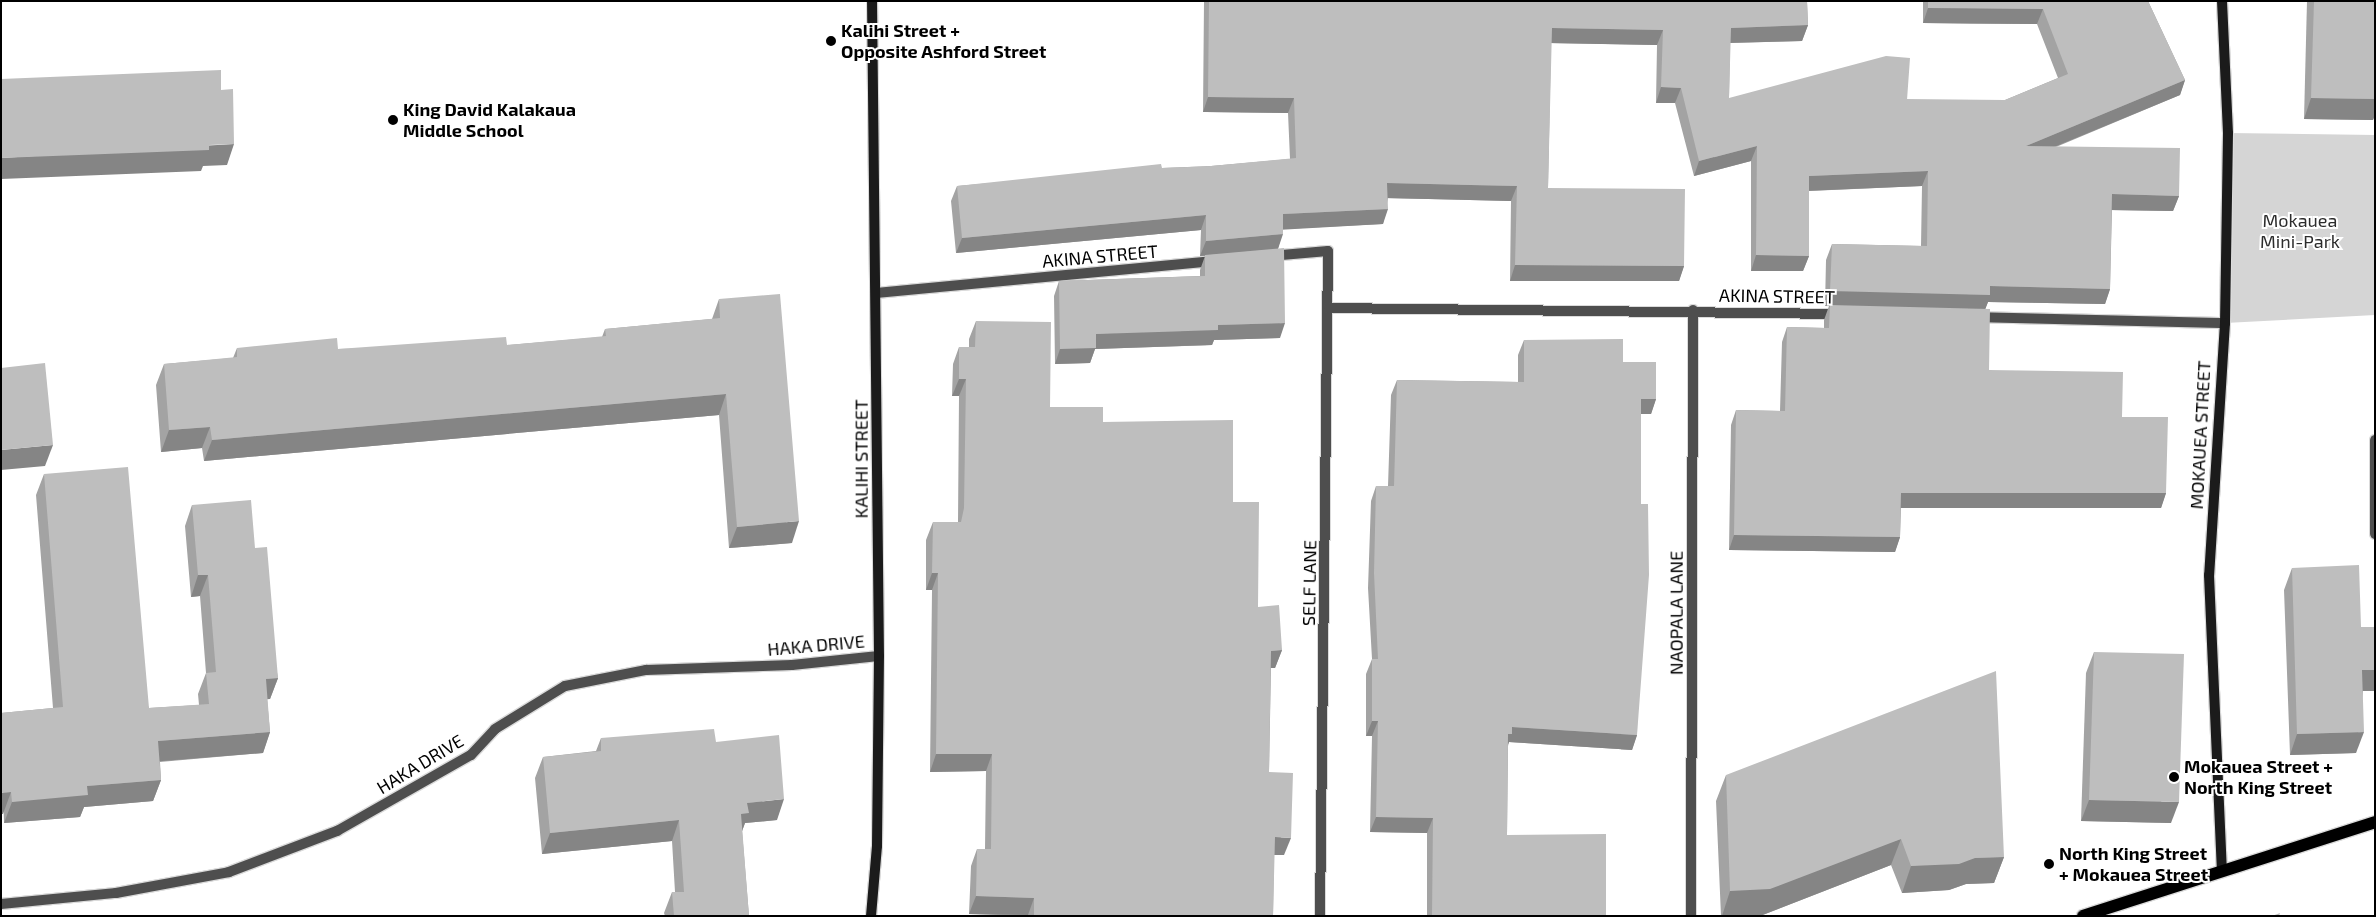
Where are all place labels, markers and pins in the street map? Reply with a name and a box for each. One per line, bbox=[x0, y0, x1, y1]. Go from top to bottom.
place label: Kalihi Street + Opposite Ashford Street bbox=[841, 20, 1047, 62]
marker: Kalihi Street + Opposite Ashford Street bbox=[825, 35, 837, 47]
place label: King David Kalakaua Middle School bbox=[403, 99, 576, 142]
marker: King David Kalakaua Middle School bbox=[387, 114, 399, 126]
place label: Mokauea Street + North King Street bbox=[2184, 756, 2333, 799]
marker: Mokauea Street + North King Street bbox=[2168, 771, 2180, 783]
place label: North King Street + Mokauea Street bbox=[2059, 843, 2208, 886]
marker: North King Street + Mokauea Street bbox=[2043, 858, 2055, 870]

